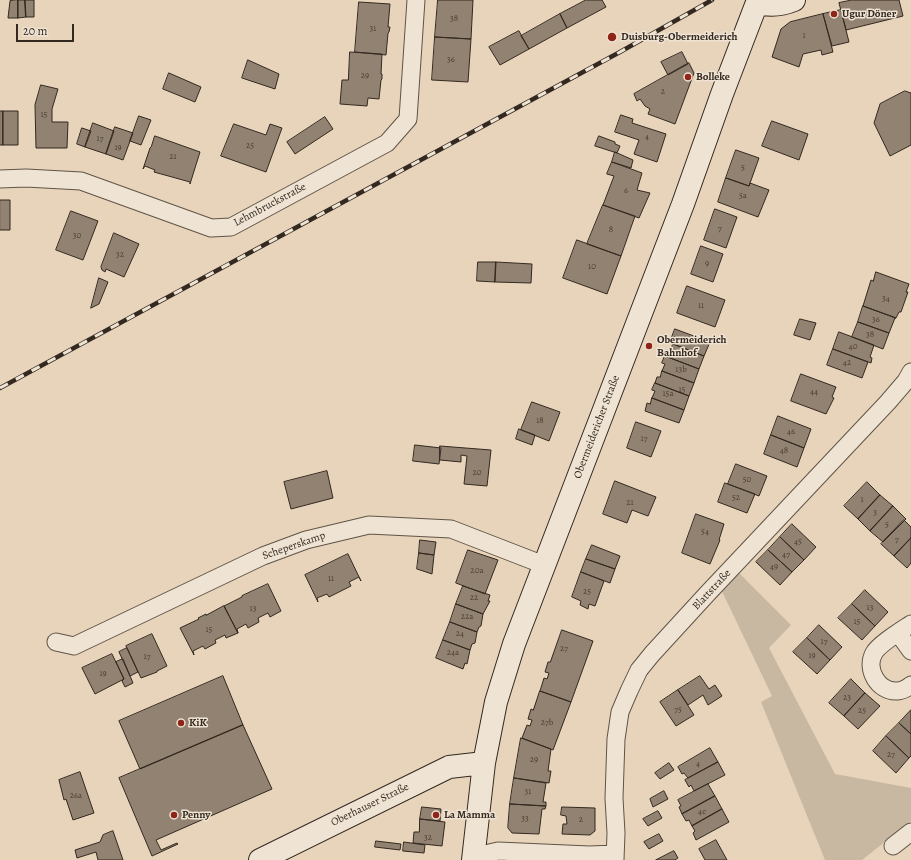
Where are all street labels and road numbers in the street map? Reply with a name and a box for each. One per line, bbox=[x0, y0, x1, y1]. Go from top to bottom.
street label: Lehmbruckstraße bbox=[232, 180, 308, 230]
street label: Obermeidericher Straße bbox=[571, 373, 623, 481]
street label: Scheperskamp bbox=[261, 529, 327, 563]
street label: Blattstraße bbox=[690, 567, 734, 613]
street label: Oberhauser Straße bbox=[329, 780, 411, 830]

